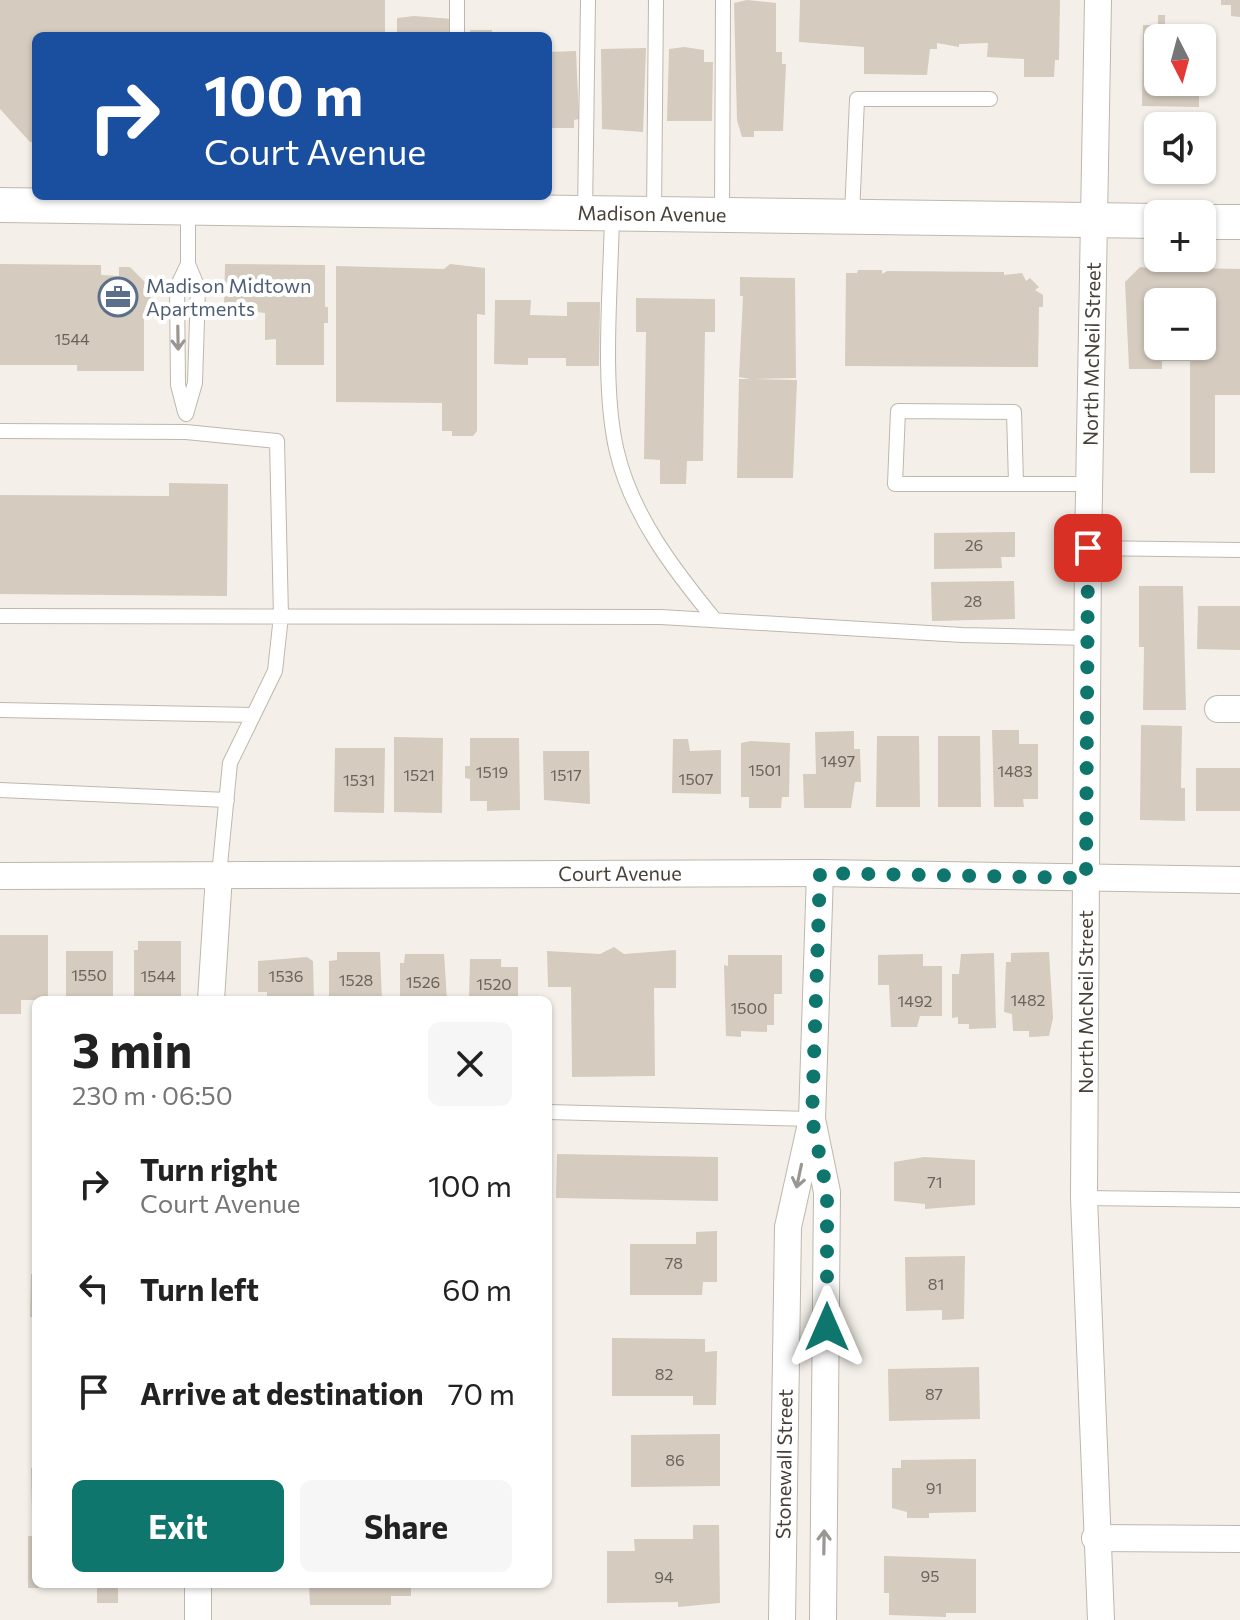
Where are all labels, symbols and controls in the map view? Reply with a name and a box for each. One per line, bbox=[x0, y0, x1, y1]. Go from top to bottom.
north arrow bbox=[1144, 24, 1216, 96]
map controls bbox=[1144, 24, 1216, 360]
text: 100 m bbox=[204, 59, 363, 128]
icon: right bbox=[72, 64, 176, 168]
button: sound bbox=[1144, 112, 1216, 184]
text: Court Avenue bbox=[204, 128, 426, 172]
street label: Madison Avenue bbox=[577, 200, 727, 226]
button: + bbox=[1144, 200, 1216, 272]
street label: North McNeil Street bbox=[1077, 262, 1105, 446]
place label: Madison Midtown Apartments bbox=[146, 273, 311, 320]
office icon: Madison Midtown Apartments bbox=[97, 276, 139, 318]
button: − bbox=[1144, 288, 1216, 360]
one-way arrow bbox=[170, 324, 185, 351]
house number: 1544 bbox=[54, 329, 90, 348]
pin bbox=[1054, 514, 1122, 582]
icon: arrive bbox=[1066, 526, 1110, 570]
house number: 26 bbox=[965, 535, 983, 554]
house number: 28 bbox=[964, 591, 982, 610]
house number: 1497 bbox=[821, 751, 855, 770]
house number: 1501 bbox=[748, 760, 782, 779]
house number: 1483 bbox=[997, 761, 1033, 780]
house number: 1519 bbox=[476, 762, 508, 781]
house number: 1521 bbox=[403, 765, 435, 784]
house number: 1517 bbox=[550, 765, 582, 784]
house number: 1507 bbox=[679, 769, 713, 788]
house number: 1531 bbox=[343, 770, 375, 789]
street label: Court Avenue bbox=[558, 861, 682, 885]
street label: North McNeil Street bbox=[1073, 910, 1097, 1094]
house number: 1550 bbox=[71, 965, 107, 984]
house number: 1544 bbox=[140, 966, 176, 985]
house number: 1536 bbox=[269, 966, 303, 985]
house number: 1528 bbox=[339, 970, 373, 989]
house number: 1526 bbox=[406, 972, 440, 991]
house number: 1520 bbox=[476, 974, 512, 993]
house number: 1482 bbox=[1011, 990, 1046, 1009]
house number: 1492 bbox=[898, 991, 933, 1010]
house number: 1500 bbox=[731, 998, 767, 1017]
text: 3 min bbox=[72, 1019, 192, 1078]
button: close bbox=[428, 1022, 512, 1106]
text: 230 m · 06:50 bbox=[72, 1079, 233, 1110]
text: Turn right bbox=[140, 1150, 277, 1187]
icon: right bbox=[72, 1162, 116, 1206]
one-way arrow bbox=[791, 1163, 806, 1189]
text: 100 m bbox=[428, 1166, 512, 1203]
house number: 71 bbox=[927, 1172, 943, 1191]
text: Court Avenue bbox=[140, 1187, 301, 1218]
house number: 78 bbox=[665, 1253, 683, 1272]
icon: left bbox=[72, 1266, 116, 1310]
text: Turn left bbox=[140, 1270, 259, 1307]
text: 60 m bbox=[442, 1270, 512, 1307]
house number: 81 bbox=[928, 1274, 944, 1293]
position arrow bbox=[785, 1285, 869, 1369]
house number: 82 bbox=[655, 1364, 673, 1383]
icon: arrive bbox=[72, 1370, 116, 1414]
text: Arrive at destination bbox=[140, 1374, 424, 1411]
text: 70 m bbox=[448, 1374, 515, 1411]
house number: 87 bbox=[925, 1384, 943, 1403]
street label: Stonewall Street bbox=[770, 1389, 797, 1539]
house number: 86 bbox=[665, 1450, 685, 1469]
house number: 91 bbox=[926, 1478, 942, 1497]
button: Exit bbox=[72, 1480, 284, 1572]
button: Share bbox=[300, 1480, 512, 1572]
one-way arrow bbox=[816, 1529, 832, 1556]
house number: 95 bbox=[921, 1566, 939, 1585]
house number: 94 bbox=[654, 1567, 674, 1586]

